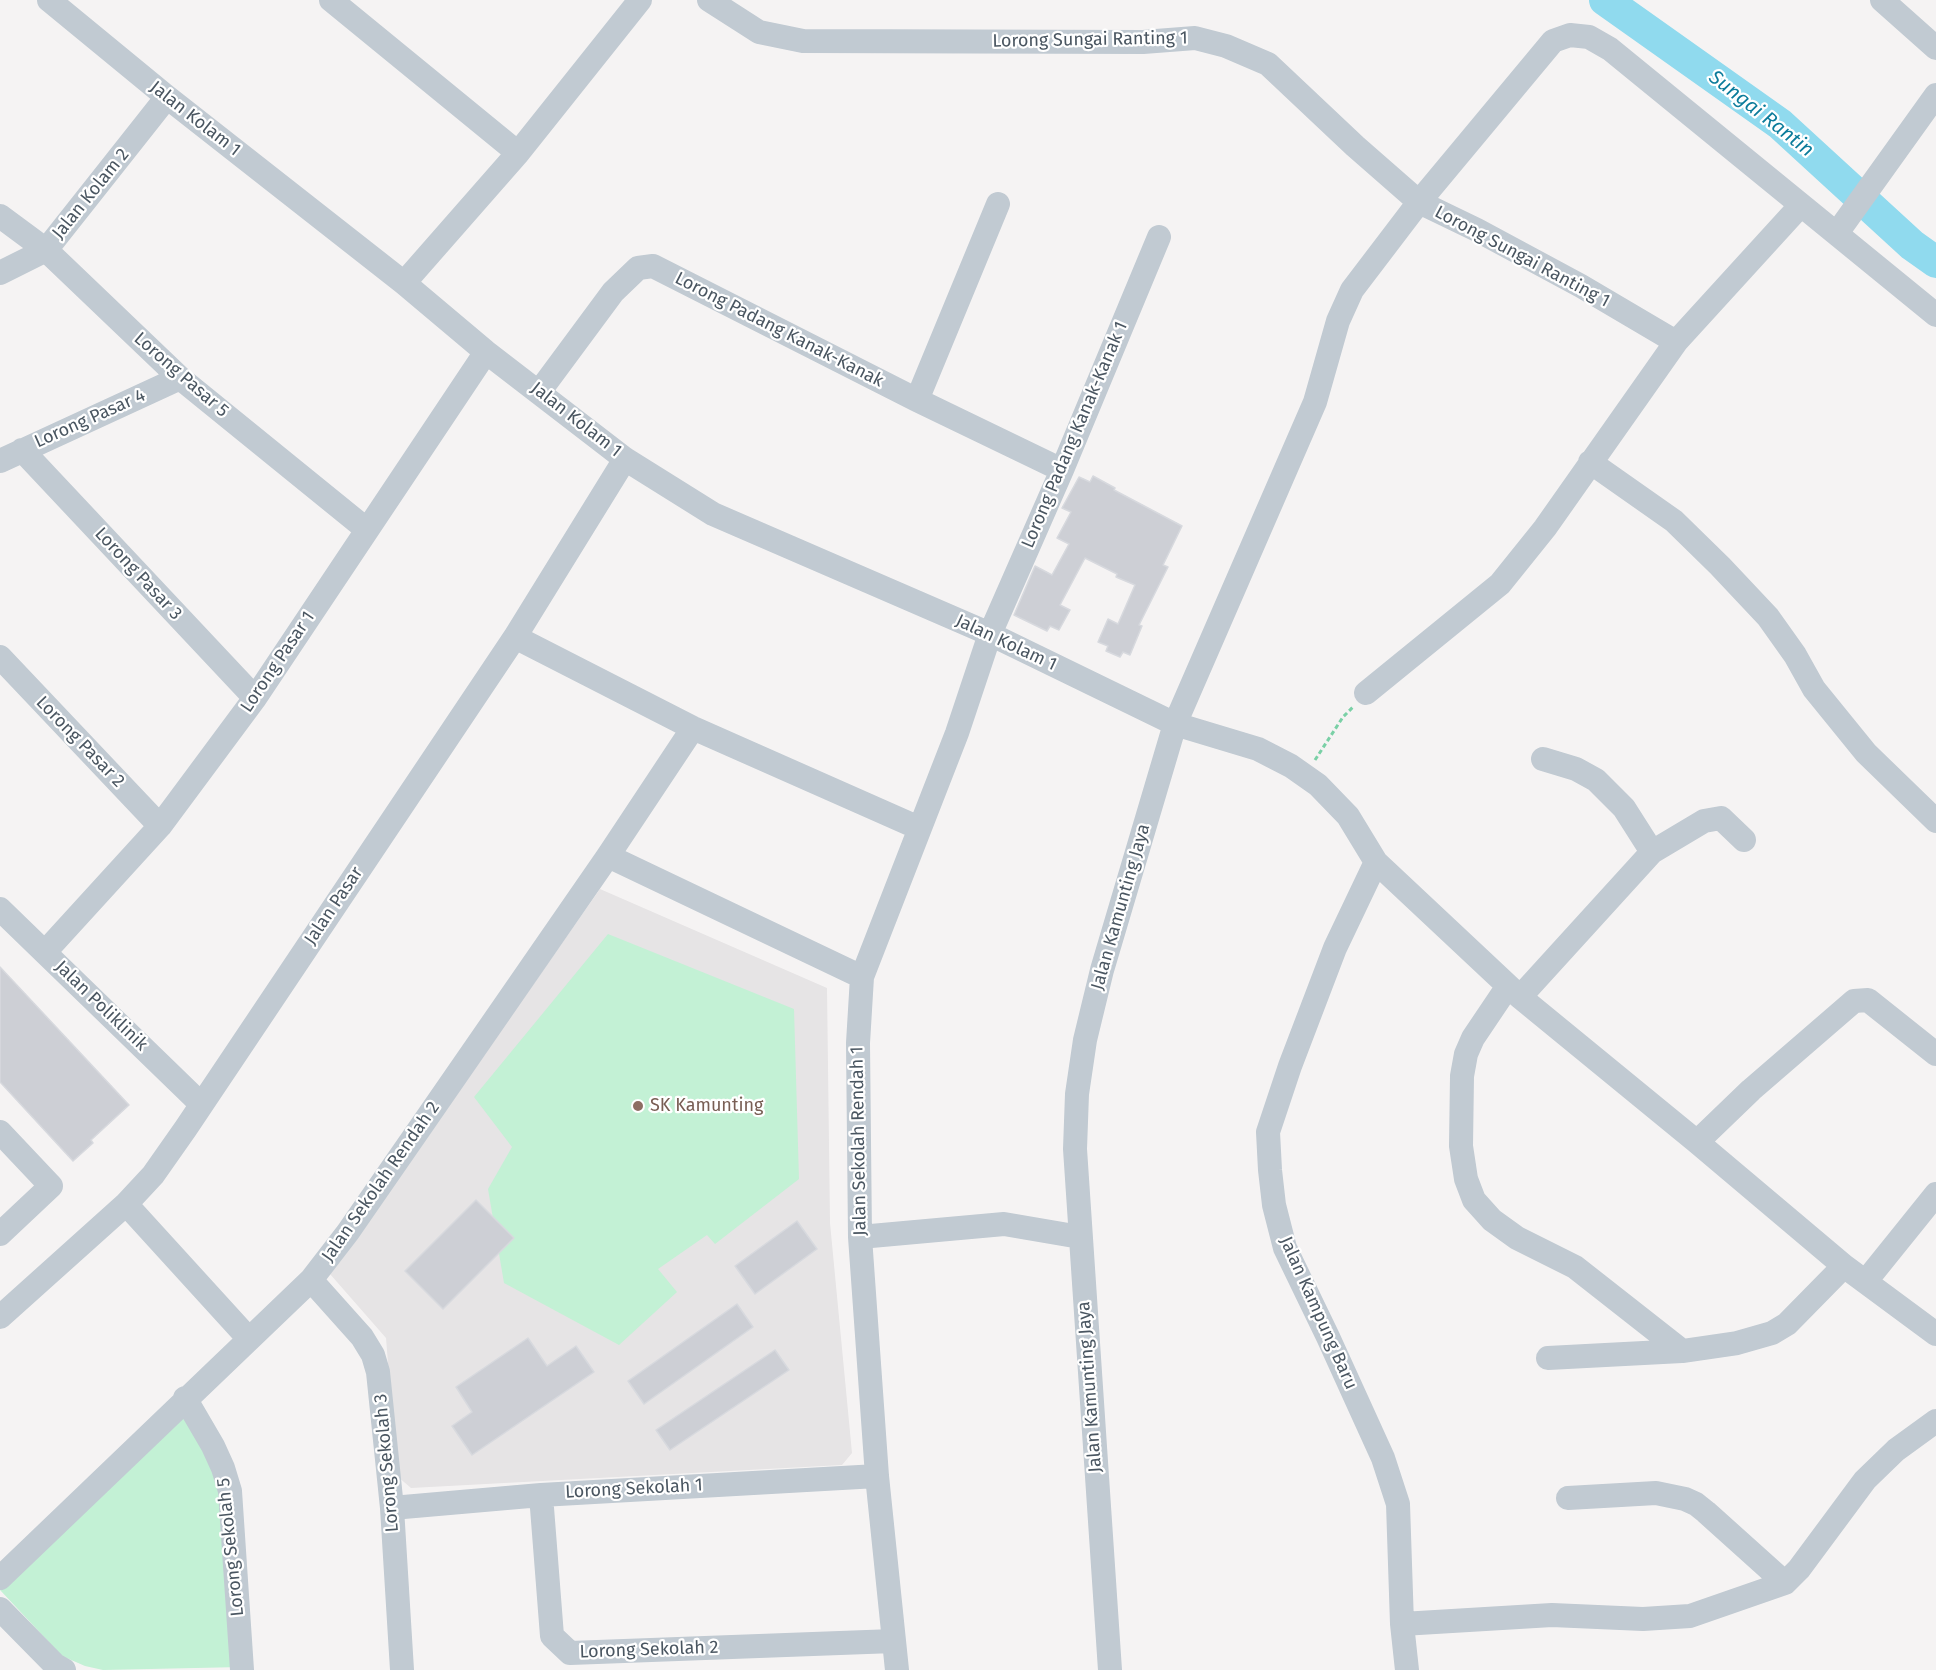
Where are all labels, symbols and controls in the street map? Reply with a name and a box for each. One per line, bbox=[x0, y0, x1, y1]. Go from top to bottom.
street label: Lorong Sungai Ranting 1 bbox=[992, 27, 1188, 53]
water label: Sungai Rantin bbox=[1704, 66, 1818, 162]
street label: Jalan Kolam 1 bbox=[145, 77, 245, 161]
street label: Jalan Kolam 2 bbox=[48, 144, 134, 244]
street label: Lorong Sungai Ranting 1 bbox=[1431, 202, 1613, 312]
street label: Lorong Padang Kanak-Kanak bbox=[671, 268, 887, 392]
street label: Lorong Padang Kanak-Kanak 1 bbox=[1017, 318, 1133, 552]
street label: Lorong Pasar 5 bbox=[129, 328, 233, 422]
street label: Jalan Kolam 1 bbox=[526, 378, 626, 462]
street label: Lorong Pasar 4 bbox=[31, 385, 149, 453]
street label: Lorong Pasar 3 bbox=[90, 523, 186, 625]
street label: Lorong Pasar 1 bbox=[236, 607, 320, 717]
street label: Jalan Kolam 1 bbox=[952, 610, 1060, 676]
street label: Lorong Pasar 2 bbox=[31, 692, 129, 792]
street label: Jalan Kamunting Jaya bbox=[1087, 821, 1155, 993]
street label: Jalan Pasar bbox=[300, 863, 368, 949]
street label: Jalan Poliklinik bbox=[50, 956, 152, 1056]
street label: Jalan Sekolah Rendah 1 bbox=[847, 1046, 871, 1236]
place label: SK Kamunting bbox=[650, 1095, 763, 1117]
street label: Jalan Sekolah Rendah 2 bbox=[317, 1098, 445, 1266]
marker: SK Kamunting bbox=[631, 1099, 645, 1113]
street label: Jalan Kampung Baru bbox=[1275, 1233, 1361, 1393]
street label: Jalan Kamunting Jaya bbox=[1073, 1301, 1107, 1473]
street label: Lorong Sekolah 3 bbox=[370, 1393, 404, 1533]
street label: Lorong Sekolah 1 bbox=[565, 1475, 703, 1503]
street label: Lorong Sekolah 5 bbox=[213, 1477, 249, 1617]
street label: Lorong Sekolah 2 bbox=[579, 1637, 719, 1663]

